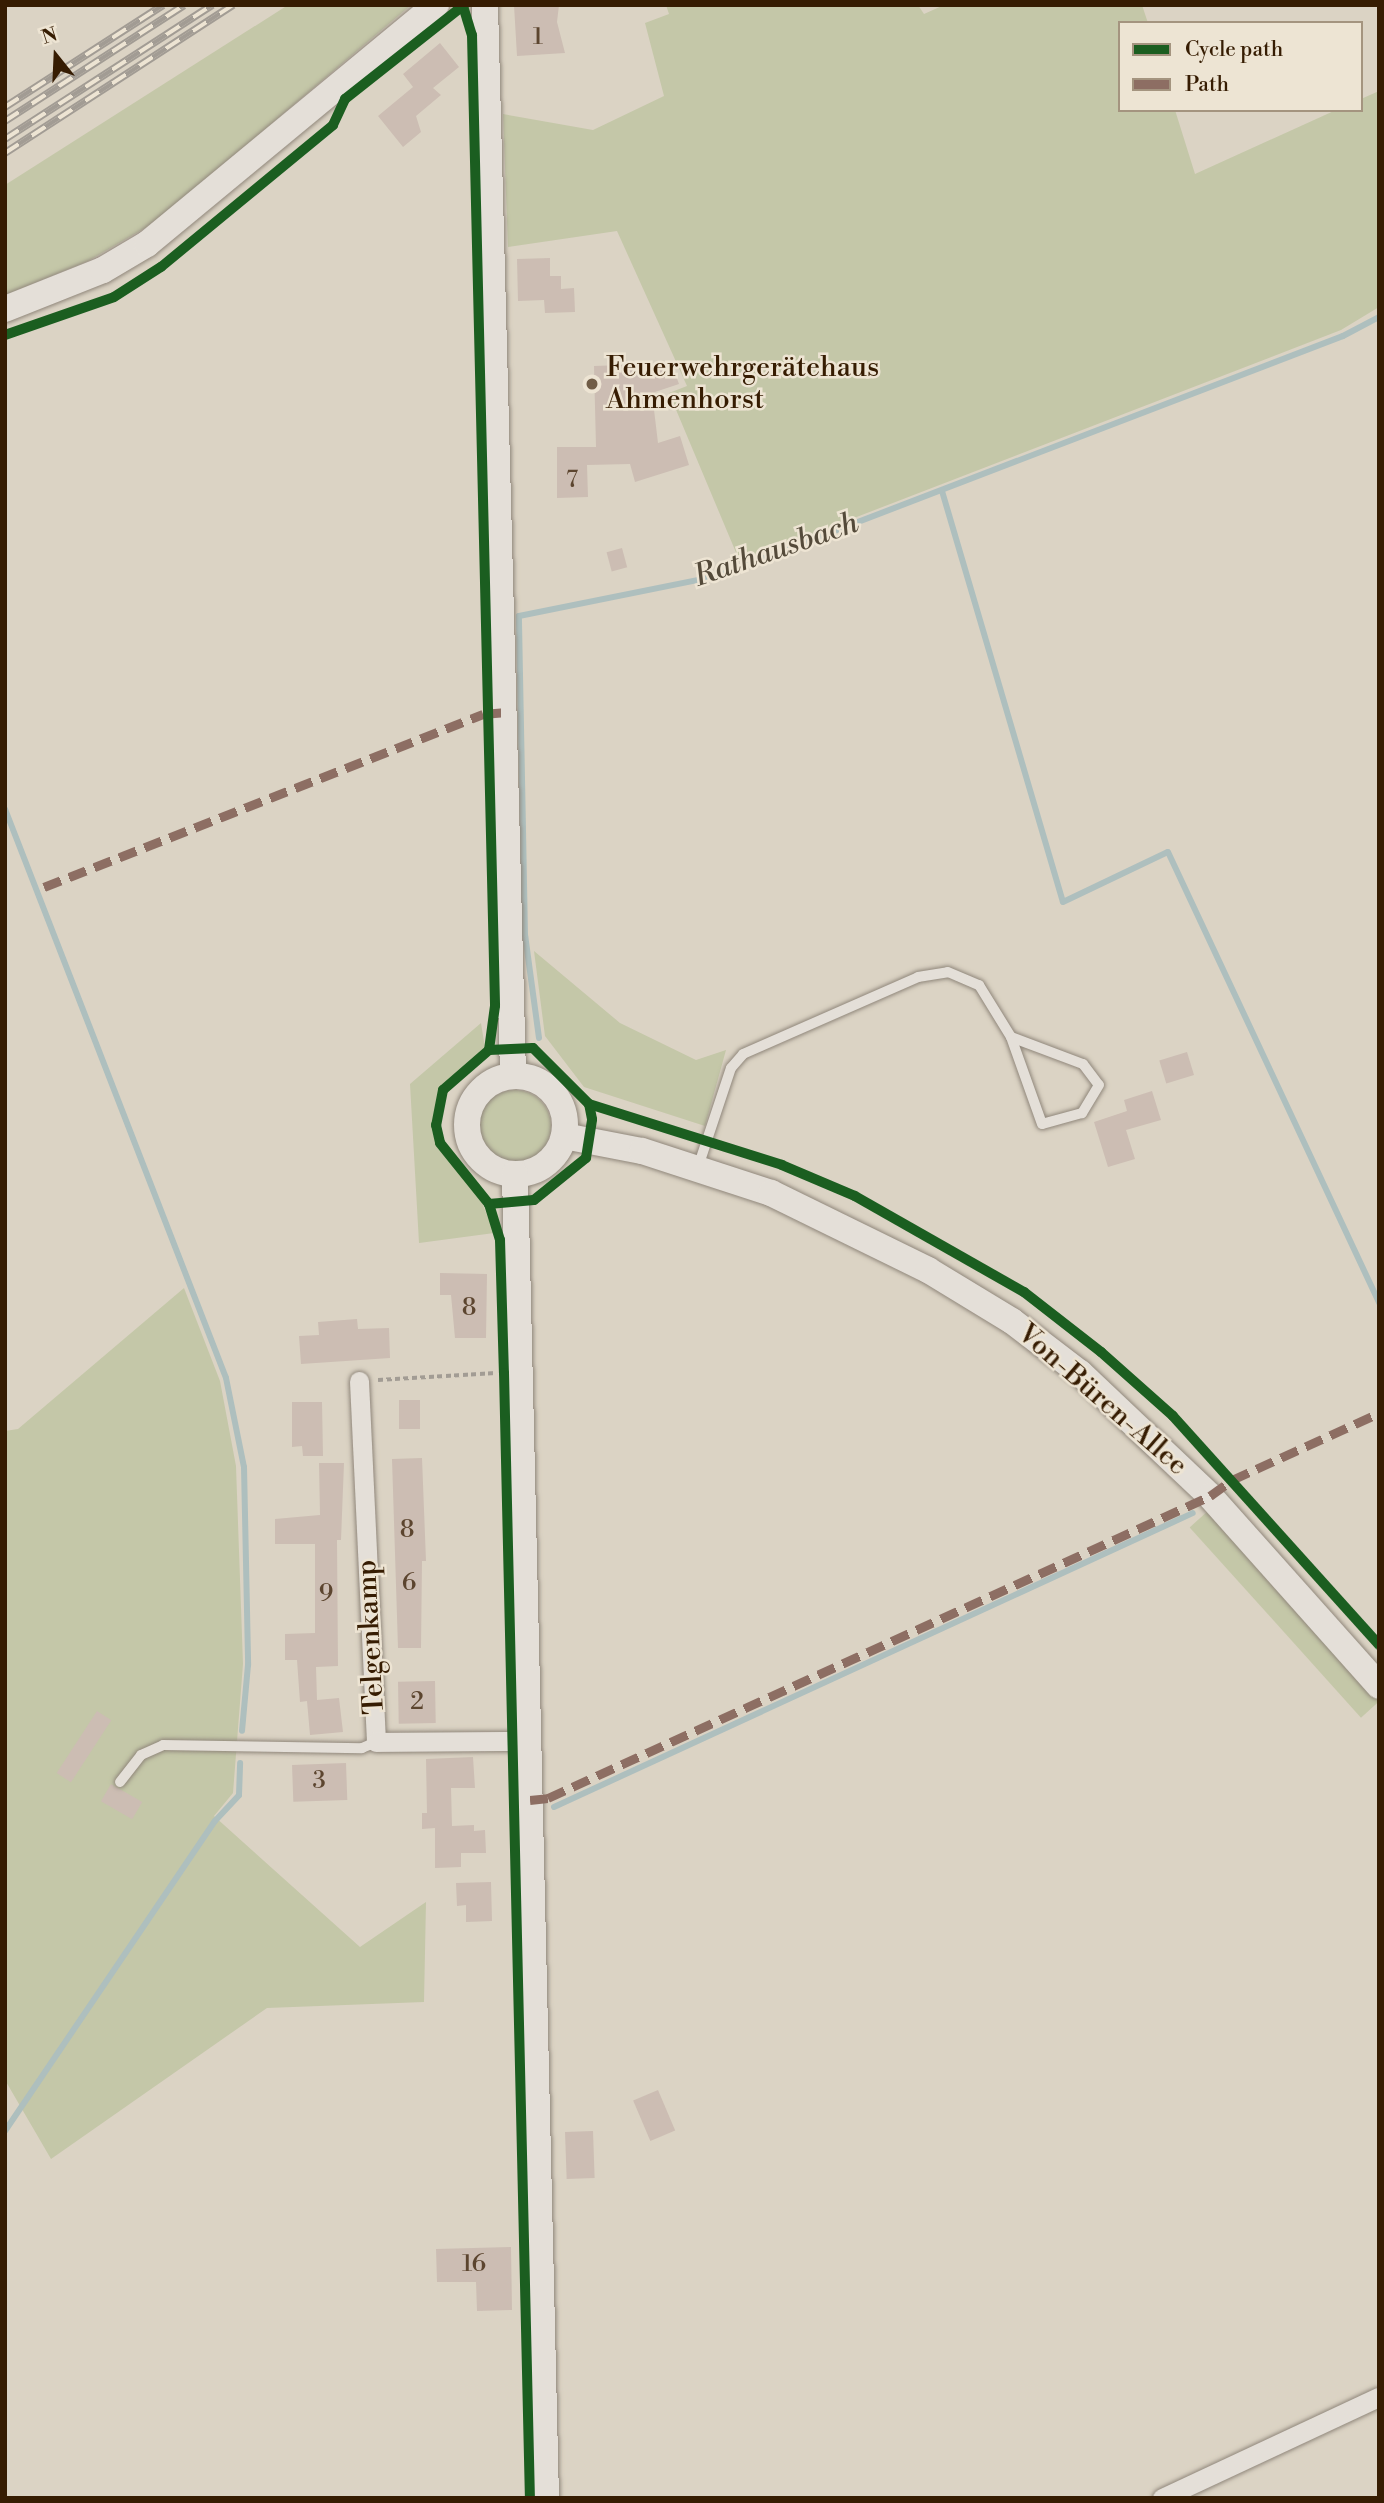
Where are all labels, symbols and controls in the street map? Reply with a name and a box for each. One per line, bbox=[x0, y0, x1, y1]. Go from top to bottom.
north arrow bbox=[21, 21, 91, 91]
legend bbox=[1118, 21, 1363, 112]
text: N bbox=[39, 22, 60, 50]
house number: 1 bbox=[533, 24, 543, 52]
text: Cycle path bbox=[1185, 37, 1283, 63]
text: Path bbox=[1185, 72, 1229, 98]
place label: Feuerwehrgerätehaus Ahmenhorst bbox=[606, 351, 879, 417]
marker: Feuerwehrgerätehaus Ahmenhorst bbox=[584, 376, 600, 392]
house number: 7 bbox=[566, 467, 578, 495]
water label: Rathausbach bbox=[689, 505, 863, 595]
house number: 8 bbox=[462, 1295, 476, 1323]
street label: Von-Büren-Allee bbox=[1010, 1317, 1194, 1483]
house number: 8 bbox=[400, 1517, 414, 1545]
street label: Telgenkamp bbox=[350, 1559, 392, 1715]
house number: 6 bbox=[402, 1570, 416, 1598]
house number: 9 bbox=[319, 1581, 333, 1609]
house number: 2 bbox=[410, 1689, 424, 1717]
house number: 3 bbox=[312, 1768, 326, 1796]
house number: 16 bbox=[462, 2251, 486, 2279]

